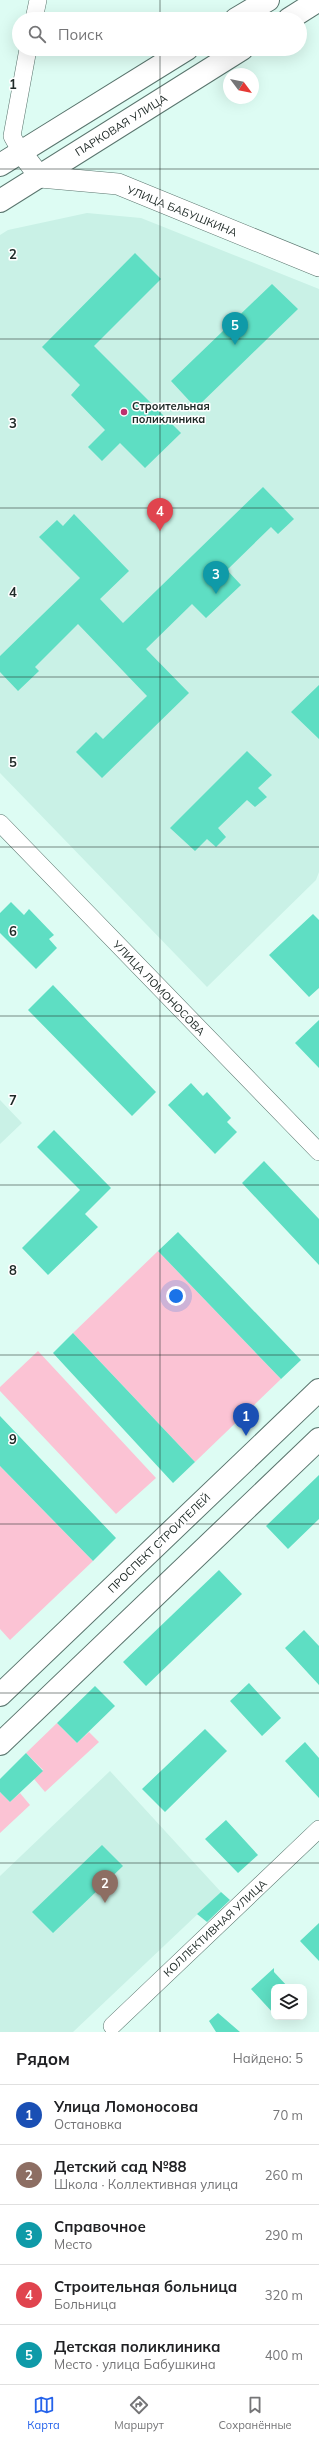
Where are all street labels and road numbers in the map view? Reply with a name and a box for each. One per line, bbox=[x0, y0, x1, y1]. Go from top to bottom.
street label: ПАРКОВАЯ УЛИЦА bbox=[72, 91, 170, 159]
street label: УЛИЦА БАБУШКИНА bbox=[124, 182, 239, 240]
street label: УЛИЦА ЛОМОНОСОВА bbox=[109, 937, 208, 1038]
street label: ПРОСПЕКТ СТРОИТЕЛЕЙ bbox=[105, 1490, 213, 1596]
street label: КОЛЛЕКТИВНАЯ УЛИЦА bbox=[160, 1876, 270, 1980]

